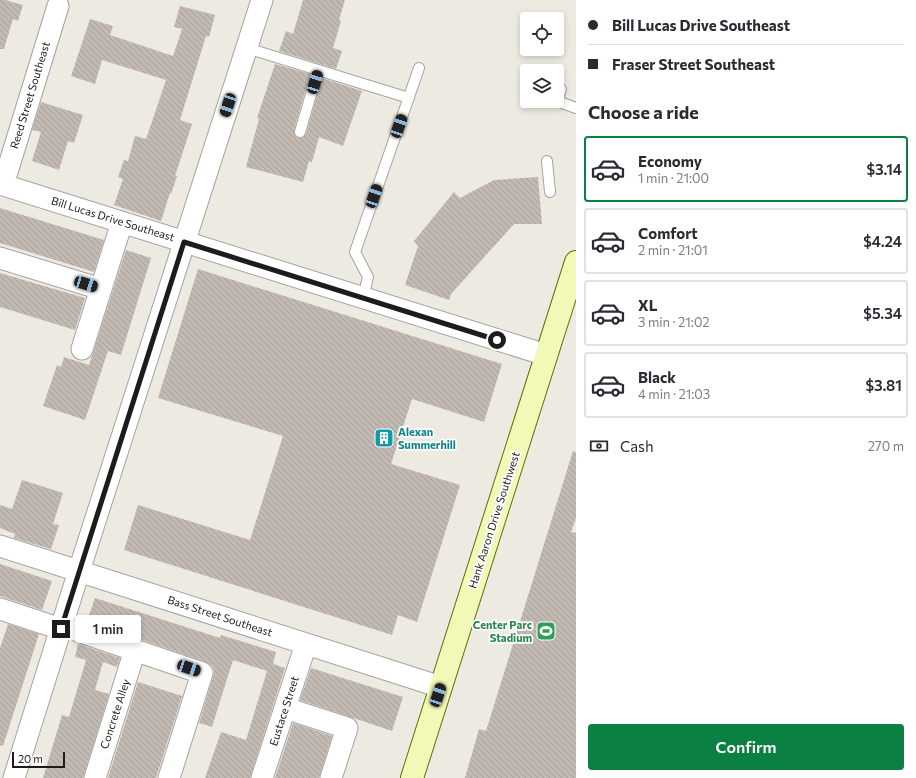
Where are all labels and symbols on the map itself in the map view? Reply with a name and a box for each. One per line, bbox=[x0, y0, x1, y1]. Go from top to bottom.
street label: Reed Street Southeast bbox=[7, 39, 52, 150]
car bbox=[306, 69, 324, 95]
car bbox=[219, 92, 237, 118]
car bbox=[389, 113, 409, 139]
car bbox=[364, 183, 384, 209]
street label: Bill Lucas Drive Southeast bbox=[50, 194, 177, 244]
car bbox=[73, 275, 99, 293]
route start bbox=[488, 331, 506, 349]
place label: Alexan Summerhill bbox=[398, 425, 456, 451]
building icon: Alexan Summerhill bbox=[373, 427, 395, 449]
street label: Hank Aaron Drive Southwest bbox=[465, 449, 522, 590]
street label: Bass Street Southeast bbox=[166, 592, 275, 639]
callout: 1 min bbox=[75, 615, 141, 643]
place label: Center Parc Stadium bbox=[473, 618, 532, 644]
route end bbox=[52, 620, 70, 638]
sports icon: Center Parc Stadium bbox=[535, 620, 557, 642]
car bbox=[176, 658, 202, 678]
street label: Eustace Street bbox=[266, 674, 301, 747]
street label: Concrete Alley bbox=[97, 677, 132, 750]
car bbox=[429, 682, 447, 708]
scale bar bbox=[12, 750, 65, 769]

